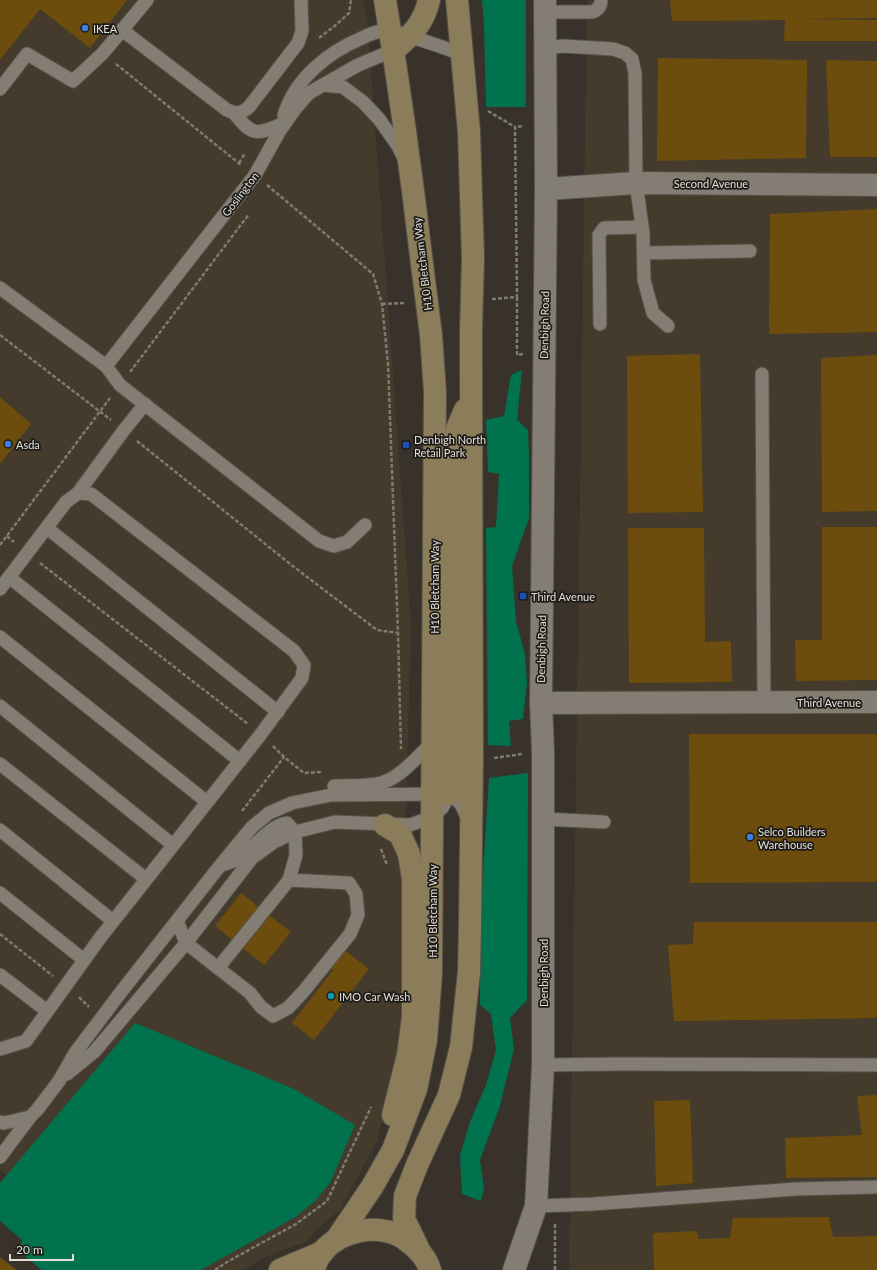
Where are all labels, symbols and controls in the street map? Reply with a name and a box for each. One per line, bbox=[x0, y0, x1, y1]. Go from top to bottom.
place label: IKEA bbox=[93, 22, 118, 35]
marker: IKEA bbox=[80, 23, 90, 33]
street label: Goslington bbox=[219, 169, 261, 219]
street label: Second Avenue bbox=[674, 177, 748, 190]
street label: H10 Bletcham Way bbox=[410, 216, 434, 311]
street label: Denbigh Road bbox=[537, 291, 551, 359]
place label: Denbigh North Retail Park bbox=[414, 433, 486, 459]
place label: Asda bbox=[16, 438, 40, 451]
marker: Asda bbox=[3, 439, 13, 449]
marker: Denbigh North Retail Park bbox=[401, 440, 411, 450]
street label: H10 Bletcham Way bbox=[428, 540, 441, 634]
place label: Third Avenue bbox=[531, 590, 595, 603]
marker: Third Avenue bbox=[518, 591, 528, 601]
street label: Denbigh Road bbox=[534, 615, 548, 683]
street label: Third Avenue bbox=[797, 696, 861, 709]
place label: Selco Builders Warehouse bbox=[758, 825, 826, 851]
marker: Selco Builders Warehouse bbox=[745, 832, 755, 842]
street label: H10 Bletcham Way bbox=[426, 864, 439, 958]
street label: Denbigh Road bbox=[537, 939, 550, 1007]
place label: IMO Car Wash bbox=[339, 990, 410, 1003]
marker: IMO Car Wash bbox=[326, 991, 336, 1001]
scale bar bbox=[10, 1236, 73, 1262]
text: 20 m bbox=[16, 1242, 43, 1257]

